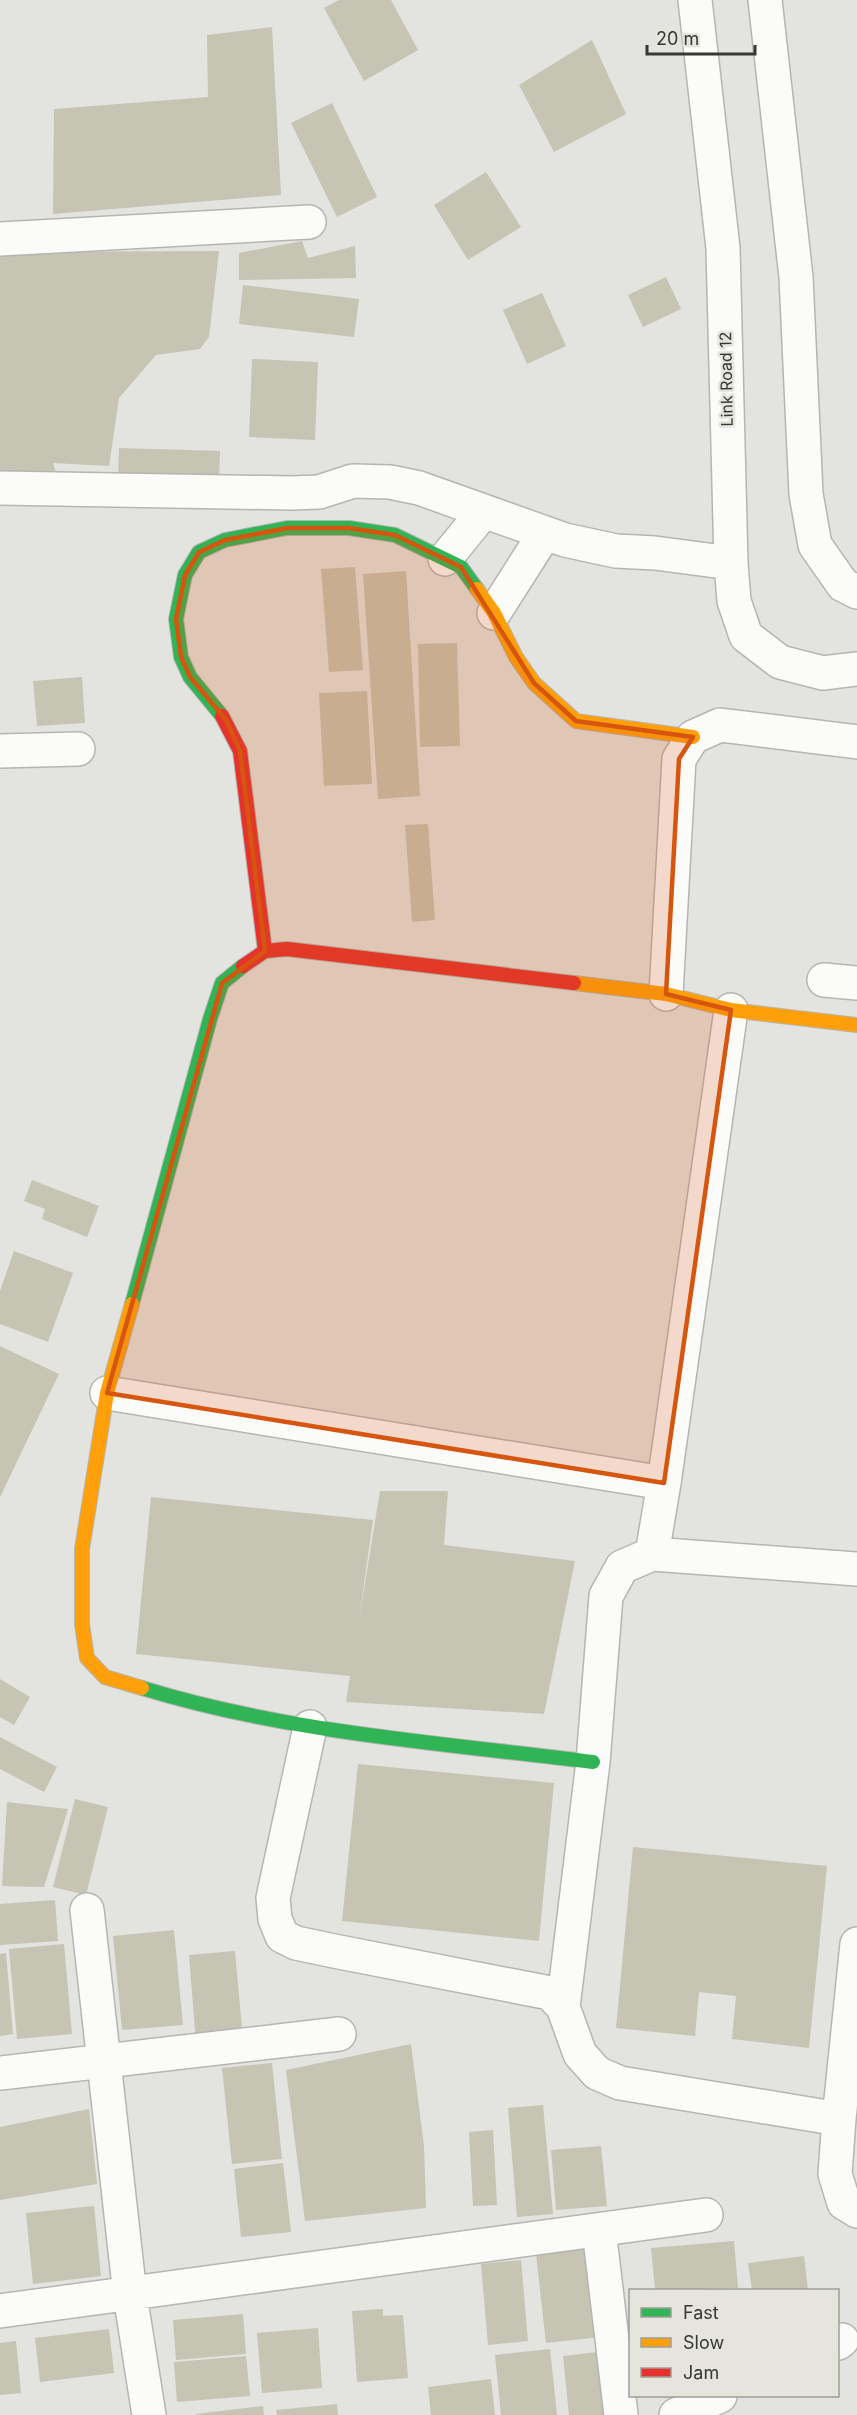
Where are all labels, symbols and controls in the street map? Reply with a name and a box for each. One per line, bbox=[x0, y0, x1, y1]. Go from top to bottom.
scale bar bbox=[647, 18, 755, 56]
text: 20 m bbox=[656, 28, 699, 49]
street label: Link Road 12 bbox=[715, 331, 737, 427]
legend bbox=[629, 2289, 839, 2397]
text: Fast bbox=[683, 2302, 719, 2323]
text: Slow bbox=[683, 2332, 724, 2353]
text: Jam bbox=[683, 2362, 719, 2383]

